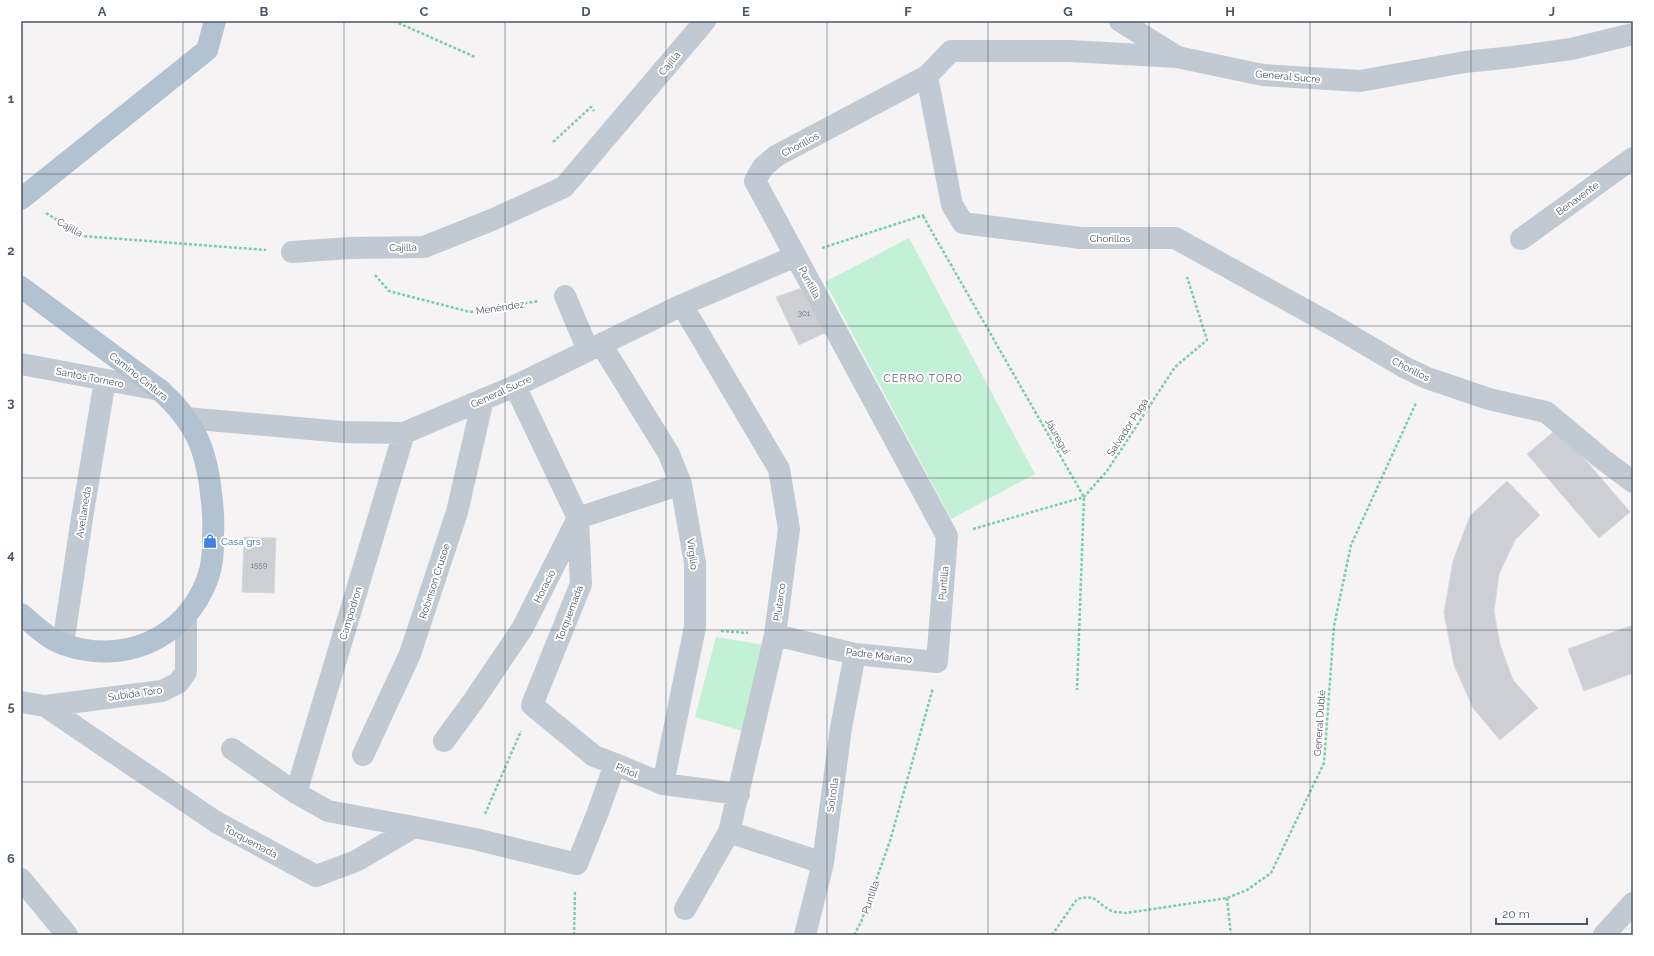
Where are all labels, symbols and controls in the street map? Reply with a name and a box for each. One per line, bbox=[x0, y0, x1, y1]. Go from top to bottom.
text: A bbox=[98, 4, 107, 19]
text: B bbox=[260, 4, 269, 19]
text: C bbox=[420, 4, 429, 19]
text: D bbox=[581, 4, 591, 19]
text: E bbox=[742, 4, 750, 19]
text: F bbox=[904, 4, 912, 19]
text: G bbox=[1063, 4, 1073, 19]
text: H bbox=[1225, 4, 1235, 19]
text: I bbox=[1388, 4, 1392, 19]
text: J bbox=[1549, 4, 1555, 19]
street label: Cajilla bbox=[656, 49, 682, 77]
street label: General Sucre bbox=[1255, 68, 1321, 85]
text: 1 bbox=[8, 91, 15, 106]
street label: Chorillos bbox=[780, 130, 821, 159]
street label: Benavente bbox=[1554, 179, 1601, 217]
street label: Cajilla bbox=[55, 216, 85, 239]
street label: Chorillos bbox=[1090, 233, 1130, 244]
street label: Cajilla bbox=[389, 242, 417, 253]
text: 2 bbox=[7, 243, 15, 258]
street label: Puntilla bbox=[797, 264, 822, 300]
street label: Menéndez bbox=[475, 298, 525, 317]
house number: 301 bbox=[798, 308, 811, 318]
street label: Camino Cintura bbox=[107, 350, 170, 403]
street label: Chorillos bbox=[1390, 355, 1431, 384]
street label: Santos Tornero bbox=[55, 366, 125, 389]
district label: CERRO TORO bbox=[883, 372, 963, 385]
street label: General Sucre bbox=[469, 373, 533, 410]
text: 3 bbox=[7, 395, 15, 410]
street label: Salvador Puga bbox=[1105, 396, 1150, 458]
street label: Jáuregui bbox=[1043, 416, 1072, 456]
street label: Avellaneda bbox=[74, 486, 93, 538]
shop icon: Casa grs bbox=[202, 533, 218, 549]
place label: Casa grs bbox=[221, 536, 261, 547]
street label: Virgilio bbox=[685, 538, 700, 570]
street label: Robinson Crusoe bbox=[417, 542, 452, 620]
text: 4 bbox=[7, 547, 15, 562]
house number: 1559 bbox=[251, 560, 268, 570]
street label: Puntilla bbox=[937, 565, 950, 601]
street label: Horacio bbox=[531, 568, 557, 605]
street label: Plutarco bbox=[771, 582, 788, 622]
street label: Torquemada bbox=[554, 584, 585, 643]
street label: Campodron bbox=[337, 585, 364, 641]
street label: Padre Mariano bbox=[845, 646, 913, 665]
street label: Subida Toro bbox=[107, 684, 163, 703]
street label: General Dublé bbox=[1312, 689, 1327, 757]
text: 5 bbox=[7, 699, 15, 714]
street label: Piñol bbox=[614, 761, 640, 780]
street label: Solrolla bbox=[825, 777, 840, 813]
street label: Torquemada bbox=[222, 823, 279, 860]
text: 6 bbox=[7, 851, 15, 866]
street label: Puntilla bbox=[860, 879, 881, 915]
scale bar bbox=[1496, 900, 1587, 926]
text: 20 m bbox=[1502, 907, 1530, 921]

